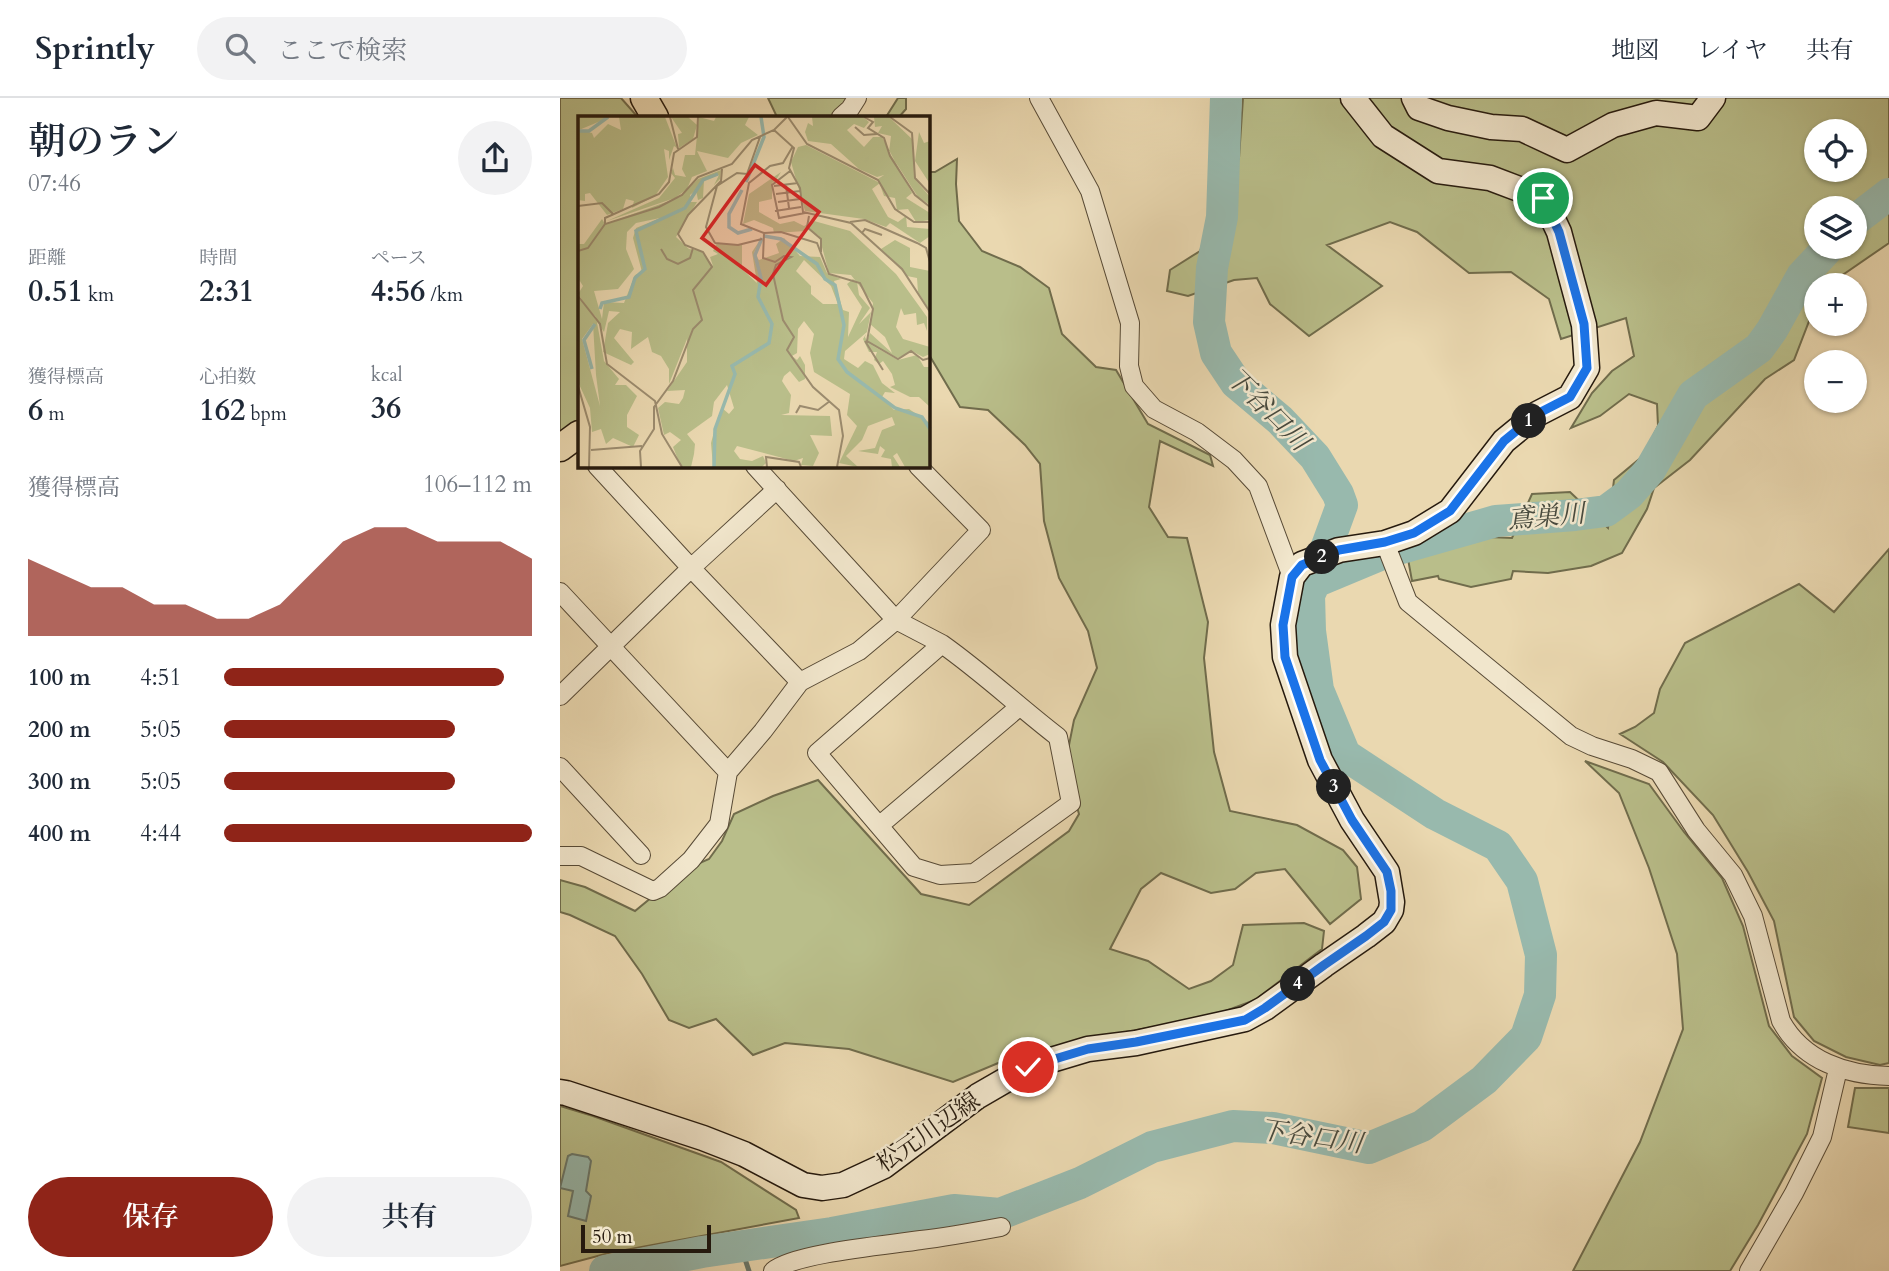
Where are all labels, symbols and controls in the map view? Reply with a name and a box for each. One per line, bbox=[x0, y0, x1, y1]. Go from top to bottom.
search box bbox=[197, 17, 687, 80]
text: Sprintly bbox=[35, 26, 155, 71]
icon: search bbox=[221, 29, 259, 67]
text: ここで検索 bbox=[277, 33, 407, 68]
text: 地図 bbox=[1611, 34, 1659, 67]
text: レイヤ bbox=[1697, 34, 1768, 67]
text: 共有 bbox=[1806, 34, 1854, 67]
text: 朝のラン bbox=[28, 116, 180, 168]
inset map bbox=[578, 116, 929, 467]
map controls bbox=[1804, 119, 1867, 413]
button: locate bbox=[1804, 119, 1867, 182]
button: share bbox=[458, 121, 532, 195]
text: 07:46 bbox=[28, 168, 81, 199]
pin bbox=[1513, 168, 1573, 228]
icon: arrive bbox=[1524, 179, 1562, 217]
button: layers bbox=[1804, 196, 1867, 259]
text: 距離 bbox=[28, 245, 66, 271]
text: 時間 bbox=[199, 245, 237, 271]
text: ペース bbox=[371, 245, 427, 271]
text: 0.51 bbox=[28, 271, 83, 312]
text: 2:31 bbox=[199, 271, 254, 312]
text: 4:56 bbox=[371, 271, 425, 312]
button: + bbox=[1804, 273, 1867, 336]
text: km bbox=[83, 282, 114, 308]
text: /km bbox=[425, 282, 463, 308]
button: − bbox=[1804, 350, 1867, 413]
water label: 下谷口川 bbox=[1218, 360, 1319, 461]
text: kcal bbox=[371, 362, 403, 388]
text: 獲得標高 bbox=[28, 364, 104, 390]
text: 心拍数 bbox=[199, 364, 256, 390]
text: 36 bbox=[371, 388, 401, 429]
text: 6 bbox=[28, 390, 43, 431]
text: 162 bbox=[199, 390, 245, 431]
text: m bbox=[43, 401, 65, 427]
text: bpm bbox=[245, 401, 287, 427]
pin: 1 bbox=[1511, 404, 1546, 438]
text: 1 bbox=[1524, 407, 1533, 433]
text: 106–112 m bbox=[423, 469, 532, 500]
text: 獲得標高 bbox=[28, 472, 120, 503]
water label: 鳶巣川 bbox=[1506, 495, 1589, 537]
pin: 2 bbox=[1304, 540, 1340, 574]
text: 2 bbox=[1317, 543, 1326, 569]
text: 100 m bbox=[28, 662, 91, 693]
text: 4:51 bbox=[140, 662, 181, 693]
text: 200 m bbox=[28, 714, 91, 745]
text: 5:05 bbox=[140, 714, 181, 745]
text: 300 m bbox=[28, 766, 91, 797]
text: 5:05 bbox=[140, 766, 181, 797]
pin: 3 bbox=[1316, 770, 1352, 804]
text: 3 bbox=[1329, 773, 1338, 799]
text: 400 m bbox=[28, 818, 91, 849]
text: 4:44 bbox=[140, 818, 181, 849]
pin: 4 bbox=[1280, 966, 1316, 1001]
text: 4 bbox=[1293, 970, 1302, 996]
pin bbox=[998, 1037, 1058, 1097]
icon: check bbox=[1009, 1048, 1047, 1086]
street label: 松元川辺線 bbox=[870, 1084, 987, 1180]
water label: 下谷口川 bbox=[1257, 1112, 1368, 1161]
button: 保存 bbox=[28, 1177, 273, 1257]
button: 共有 bbox=[287, 1177, 532, 1257]
scale bar bbox=[581, 1222, 710, 1254]
text: 50 m bbox=[592, 1224, 633, 1250]

